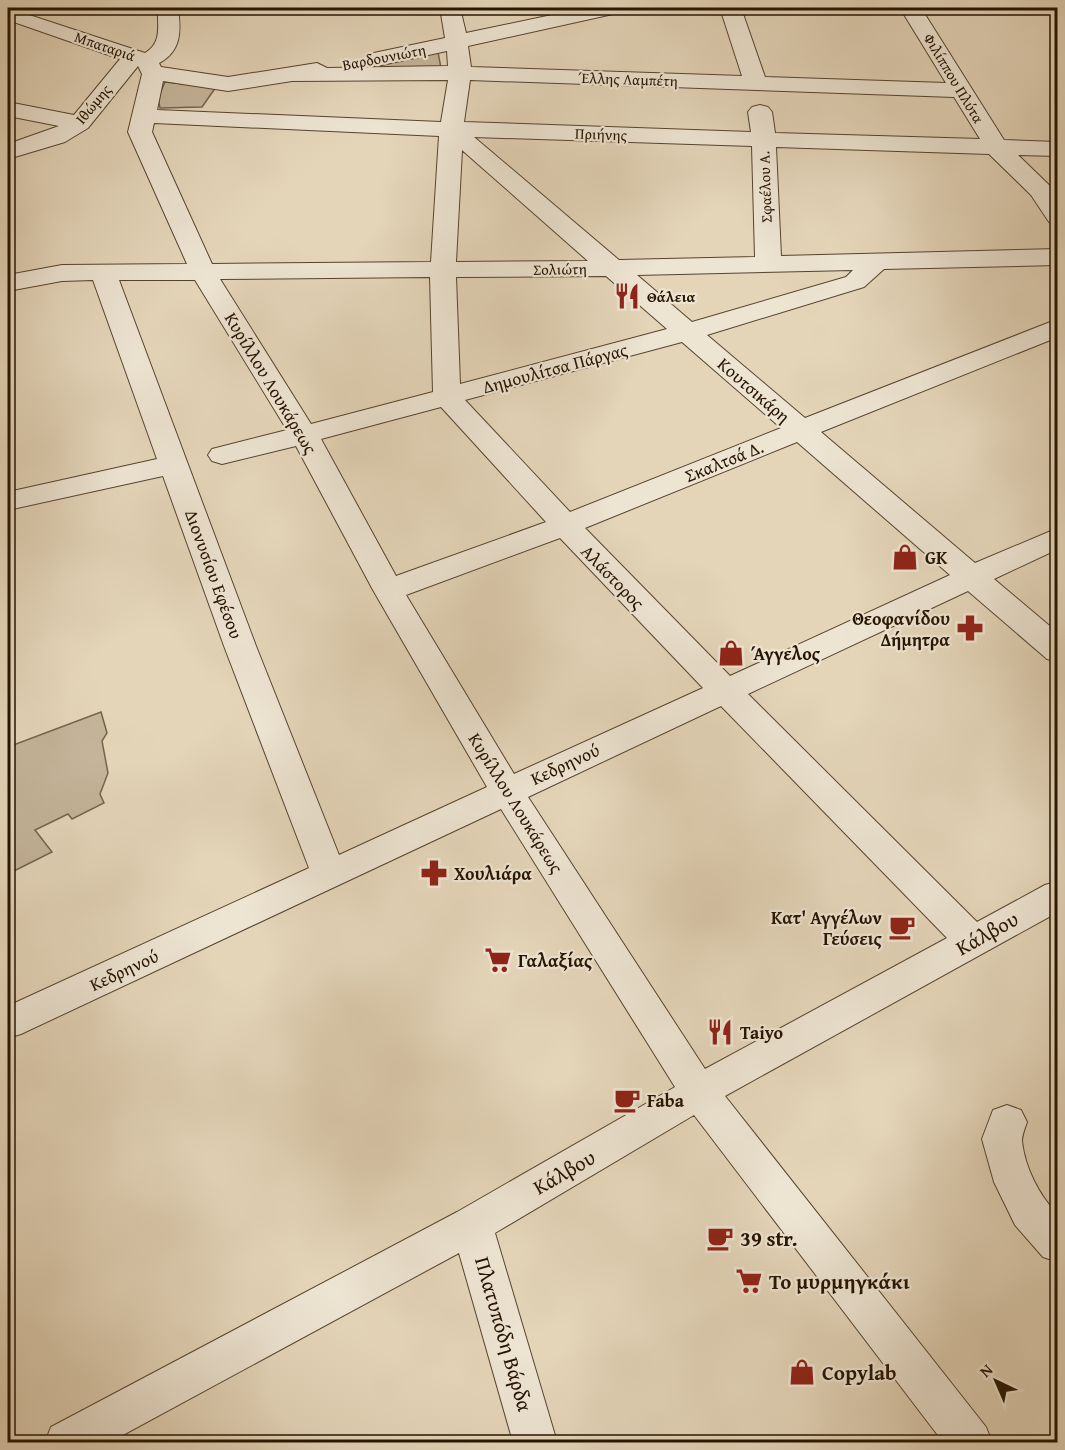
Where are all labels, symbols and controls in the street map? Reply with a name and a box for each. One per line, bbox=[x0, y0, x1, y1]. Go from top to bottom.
street label: Μπαταριά bbox=[72, 26, 138, 66]
street label: Φιλίππου Πλύτα bbox=[919, 29, 989, 127]
street label: Βαρδουνιώτη bbox=[341, 39, 427, 75]
street label: Έλλης Λαμπέτη bbox=[578, 67, 678, 91]
street label: Ιθώμης bbox=[70, 79, 116, 128]
street label: Πριήνης bbox=[575, 123, 628, 145]
street label: Σφαέλου Α. bbox=[753, 151, 777, 223]
street label: Σολιώτη bbox=[533, 258, 587, 280]
restaurant icon: Θάλεια bbox=[612, 281, 642, 311]
place label: Θάλεια bbox=[647, 286, 695, 307]
street label: Κυρίλλου Λουκάρεως bbox=[218, 307, 324, 459]
street label: Δημουλίτσα Πάργας bbox=[480, 336, 631, 400]
street label: Κουτσικάρη bbox=[712, 351, 796, 429]
street label: Σκαλτσά Δ. bbox=[681, 433, 767, 489]
street label: Διονυσίου Εφέσου bbox=[178, 506, 250, 642]
street label: Αλάστορος bbox=[575, 538, 651, 616]
shop icon: GK bbox=[890, 542, 920, 572]
place label: GK bbox=[925, 544, 948, 571]
place label: Θεοφανίδου Δήμητρα bbox=[852, 605, 950, 653]
pharmacy icon: Θεοφανίδου Δήμητρα bbox=[955, 613, 985, 643]
shop icon: Άγγελος bbox=[716, 638, 746, 668]
place label: Άγγελος bbox=[751, 640, 821, 667]
street label: Κυρίλλου Λουκάρεως bbox=[462, 728, 570, 879]
street label: Κεδρηνού bbox=[526, 736, 604, 792]
pharmacy icon: Χουλιάρα bbox=[419, 858, 449, 888]
place label: Χουλιάρα bbox=[454, 860, 532, 887]
street label: Κάλβου bbox=[950, 903, 1024, 963]
place label: Κατ' Αγγέλων Γεύσεις bbox=[771, 904, 883, 952]
cafe icon: Κατ' Αγγέλων Γεύσεις bbox=[887, 912, 917, 942]
street label: Κεδρηνού bbox=[85, 942, 163, 998]
supermarket icon: Γαλαξίας bbox=[483, 945, 513, 975]
place label: Γαλαξίας bbox=[518, 947, 593, 974]
restaurant icon: Taiyo bbox=[705, 1017, 735, 1047]
place label: Taiyo bbox=[740, 1019, 784, 1046]
cafe icon: Faba bbox=[612, 1085, 642, 1115]
place label: Faba bbox=[647, 1087, 685, 1114]
street label: Κάλβου bbox=[527, 1142, 601, 1202]
cafe icon: 39 str. bbox=[705, 1223, 735, 1253]
place label: 39 str. bbox=[740, 1223, 797, 1254]
street label: Πλατυπόδη Βάρδα bbox=[467, 1253, 541, 1415]
supermarket icon: Το μυρμηγκάκι bbox=[734, 1266, 764, 1296]
place label: Το μυρμηγκάκι bbox=[769, 1266, 910, 1297]
north arrow bbox=[966, 1351, 1026, 1411]
shop icon: Copylab bbox=[787, 1357, 817, 1387]
place label: Copylab bbox=[822, 1357, 897, 1388]
text: N bbox=[973, 1358, 998, 1383]

